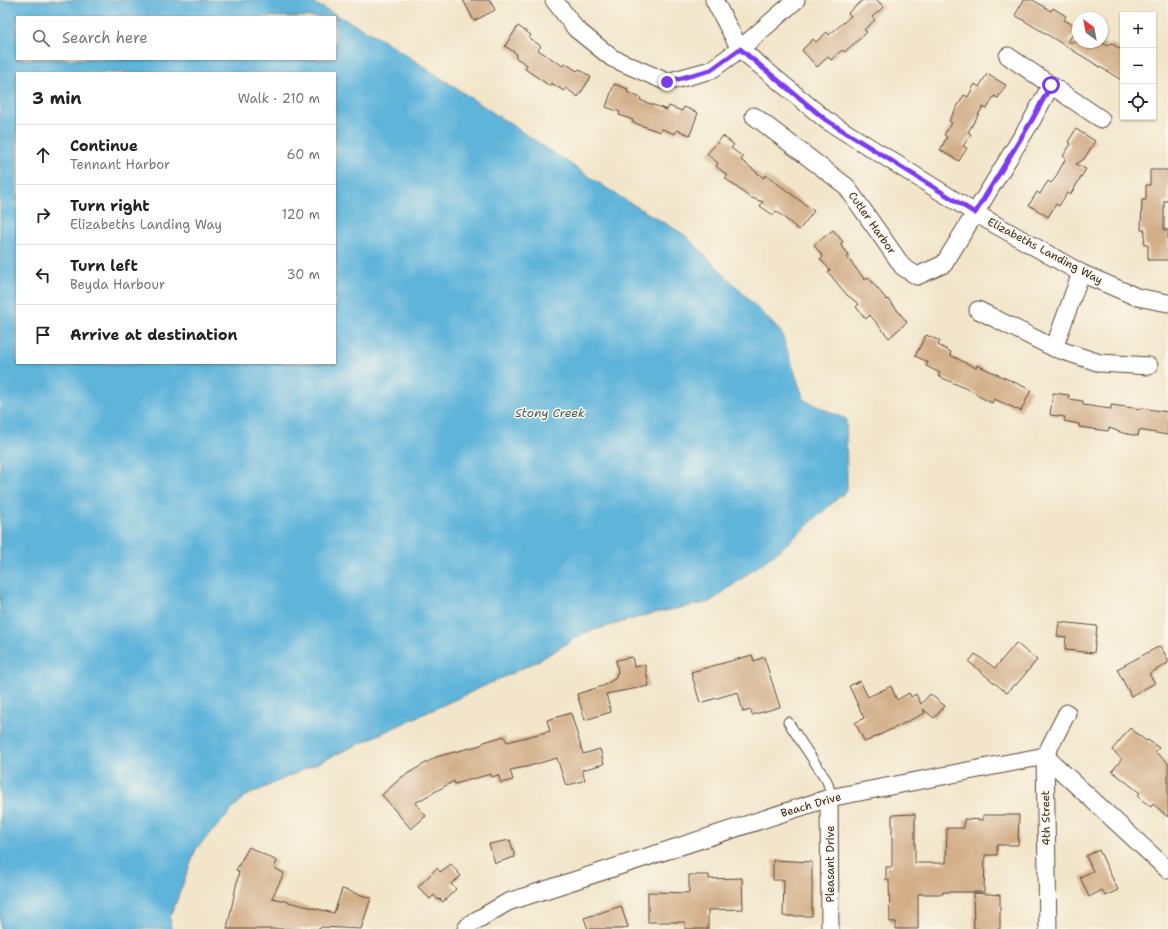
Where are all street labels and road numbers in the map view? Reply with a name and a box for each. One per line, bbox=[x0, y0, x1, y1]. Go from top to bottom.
street label: Cutler Harbor bbox=[845, 189, 899, 257]
street label: Elizabeths Landing Way bbox=[985, 214, 1105, 288]
street label: Beach Drive bbox=[779, 789, 843, 821]
street label: 4th Street bbox=[1038, 790, 1054, 846]
street label: Pleasant Drive bbox=[823, 826, 838, 902]

